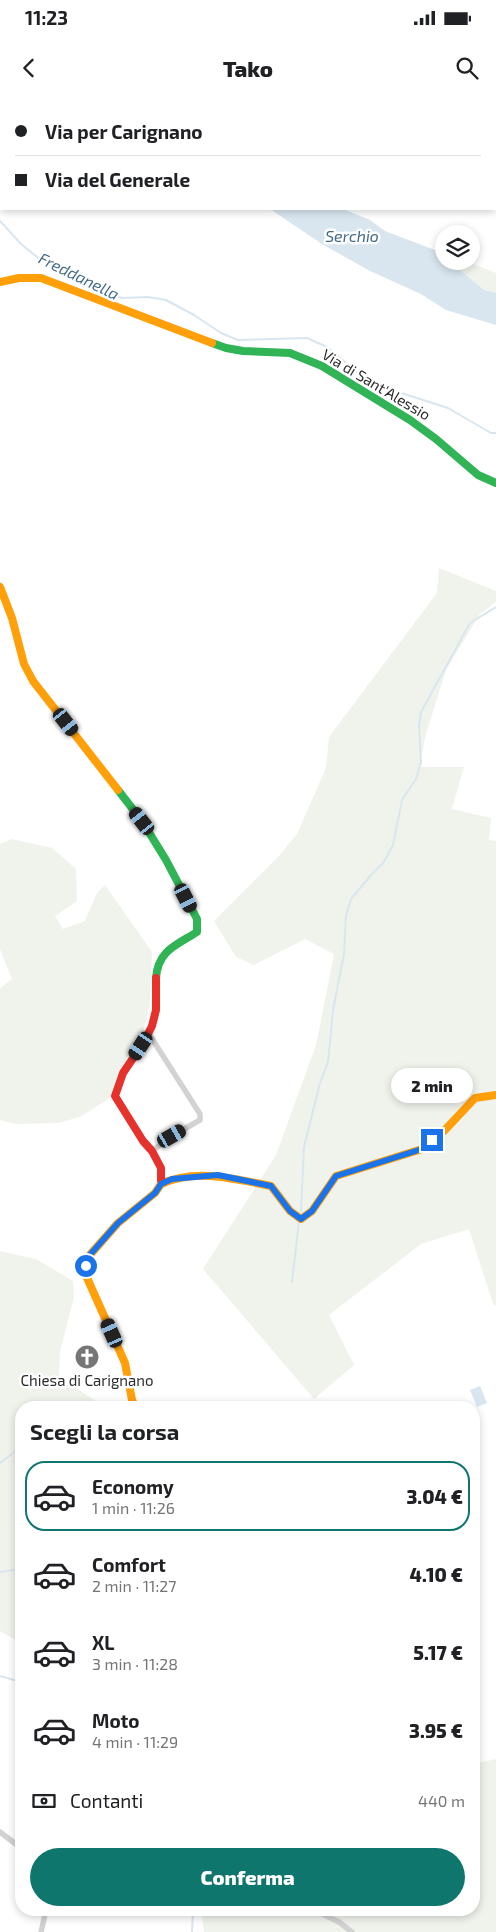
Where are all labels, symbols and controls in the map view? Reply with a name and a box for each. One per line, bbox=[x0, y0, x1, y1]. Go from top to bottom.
text: 11:23 bbox=[25, 6, 68, 29]
icon: back bbox=[15, 54, 43, 82]
icon: search bbox=[453, 54, 481, 82]
text: Tako bbox=[223, 55, 273, 81]
text: Via per Carignano bbox=[45, 120, 203, 143]
text: Via del Generale bbox=[45, 168, 190, 191]
map controls bbox=[435, 225, 480, 270]
button: layers bbox=[435, 225, 480, 270]
water label: Serchio bbox=[325, 226, 379, 245]
water label: Freddanella bbox=[36, 248, 122, 303]
street label: Via di Sant'Alessio bbox=[319, 345, 434, 424]
car bbox=[50, 706, 81, 738]
car bbox=[126, 805, 157, 837]
car bbox=[172, 881, 199, 915]
car bbox=[126, 1029, 155, 1063]
callout: 2 min bbox=[391, 1068, 473, 1102]
text: 2 min bbox=[411, 1076, 453, 1095]
car bbox=[155, 1122, 188, 1150]
route end bbox=[421, 1129, 443, 1151]
route start bbox=[75, 1255, 97, 1277]
car bbox=[99, 1316, 124, 1350]
church icon: Chiesa di Carignano bbox=[74, 1344, 100, 1370]
place label: Chiesa di Carignano bbox=[21, 1371, 153, 1389]
text: Scegli la corsa bbox=[30, 1418, 179, 1444]
icon: car bbox=[32, 1474, 77, 1519]
text: Economy bbox=[92, 1475, 174, 1498]
text: 3.04 € bbox=[406, 1485, 463, 1508]
text: 1 min · 11:26 bbox=[92, 1498, 175, 1517]
icon: car bbox=[32, 1552, 77, 1597]
text: Comfort bbox=[92, 1553, 166, 1576]
text: 4.10 € bbox=[410, 1563, 463, 1586]
text: 2 min · 11:27 bbox=[92, 1576, 176, 1595]
icon: car bbox=[32, 1630, 77, 1675]
text: XL bbox=[92, 1631, 114, 1654]
text: 5.17 € bbox=[413, 1641, 463, 1664]
text: 3 min · 11:28 bbox=[92, 1654, 178, 1673]
icon: car bbox=[32, 1708, 77, 1753]
text: Moto bbox=[92, 1709, 140, 1732]
text: 3.95 € bbox=[409, 1719, 463, 1742]
text: 4 min · 11:29 bbox=[92, 1732, 178, 1751]
icon: cash bbox=[30, 1787, 58, 1815]
text: Contanti bbox=[70, 1789, 143, 1812]
text: 440 m bbox=[418, 1791, 465, 1810]
button: Conferma bbox=[30, 1848, 465, 1906]

